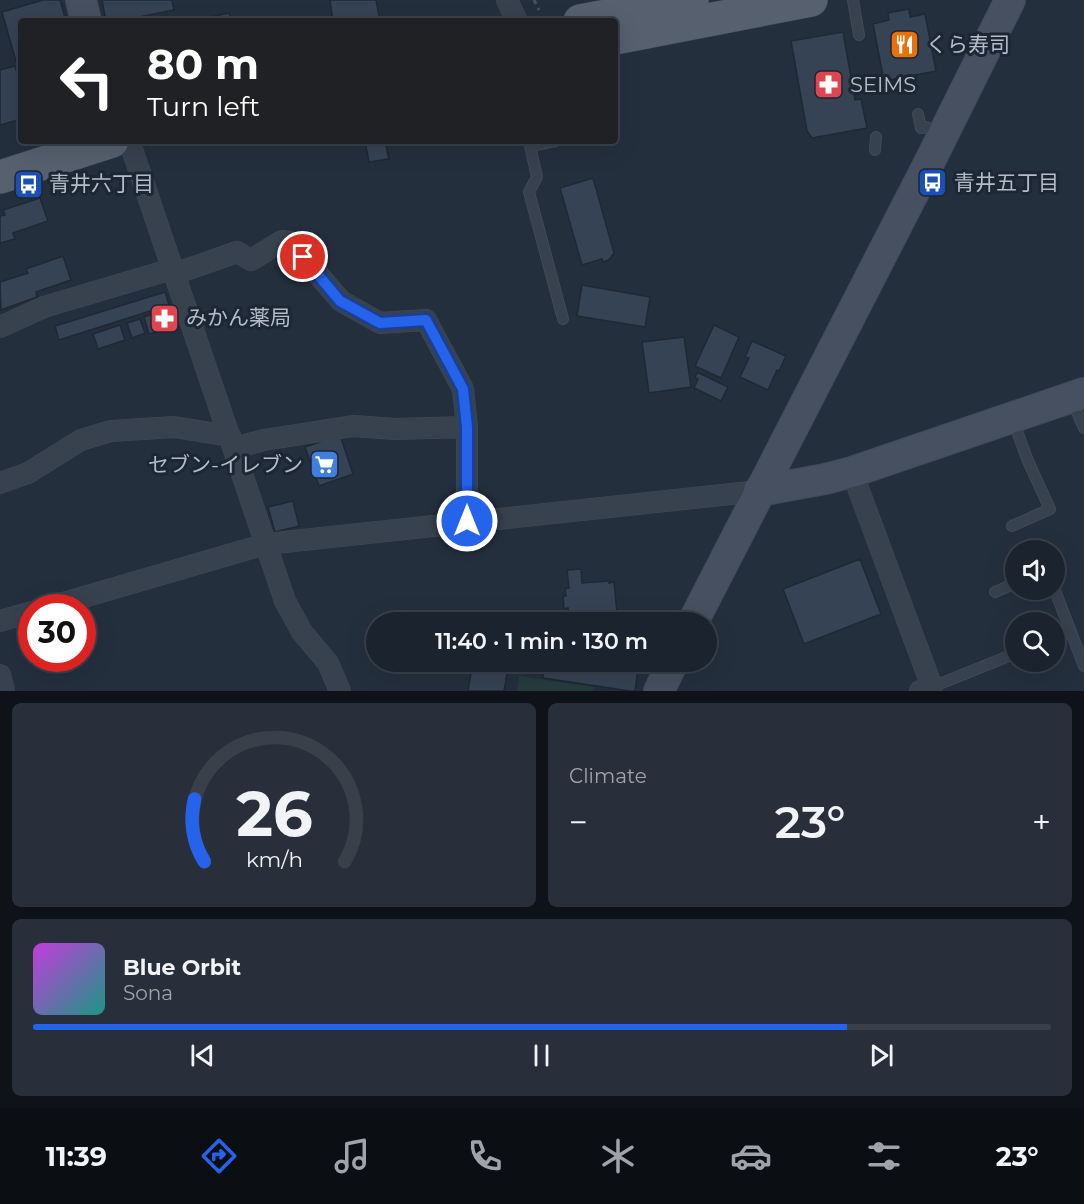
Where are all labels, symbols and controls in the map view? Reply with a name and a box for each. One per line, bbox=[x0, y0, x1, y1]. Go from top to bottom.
restaurant icon: くら寿司 bbox=[889, 29, 921, 61]
place label: くら寿司 bbox=[926, 32, 1010, 57]
text: 80 m bbox=[147, 38, 259, 90]
icon: left bbox=[48, 42, 126, 120]
pharmacy icon: SEIMS bbox=[813, 69, 845, 101]
place label: SEIMS bbox=[850, 72, 916, 97]
text: Turn left bbox=[147, 90, 260, 123]
bus stop icon: 青井五丁目 bbox=[917, 167, 949, 199]
bus stop icon: 青井六丁目 bbox=[12, 168, 44, 200]
place label: 青井五丁目 bbox=[954, 170, 1059, 195]
place label: 青井六丁目 bbox=[49, 171, 154, 196]
pin bbox=[277, 231, 328, 282]
icon: arrive bbox=[286, 240, 319, 273]
pharmacy icon: みかん薬局 bbox=[149, 302, 181, 334]
place label: みかん薬局 bbox=[186, 305, 291, 330]
supermarket icon: セブン-イレブン bbox=[308, 449, 340, 481]
place label: セブン-イレブン bbox=[148, 452, 303, 477]
position arrow bbox=[435, 489, 499, 553]
map controls bbox=[1005, 540, 1065, 672]
button: sound bbox=[1005, 540, 1065, 600]
speed limit sign: 30 bbox=[18, 594, 96, 672]
button: search bbox=[1005, 612, 1065, 672]
text: 11:40 · 1 min · 130 m bbox=[435, 628, 648, 655]
text: Climate bbox=[569, 764, 647, 788]
text: 26 bbox=[236, 776, 312, 852]
text: 23° bbox=[775, 794, 845, 849]
text: − bbox=[569, 802, 588, 842]
text: + bbox=[1032, 802, 1051, 842]
text: km/h bbox=[245, 846, 303, 872]
text: Blue Orbit bbox=[123, 954, 241, 981]
text: Sona bbox=[123, 981, 173, 1005]
icon: previous bbox=[186, 1039, 219, 1072]
icon: pause bbox=[525, 1039, 558, 1072]
icon: next bbox=[865, 1039, 898, 1072]
icon: directions bbox=[198, 1135, 240, 1177]
icon: music bbox=[331, 1135, 373, 1177]
icon: phone bbox=[464, 1135, 506, 1177]
icon: climate bbox=[597, 1135, 639, 1177]
icon: car bbox=[730, 1135, 772, 1177]
icon: filters bbox=[863, 1135, 905, 1177]
text: 11:39 bbox=[45, 1140, 107, 1173]
text: 23° bbox=[996, 1140, 1039, 1173]

